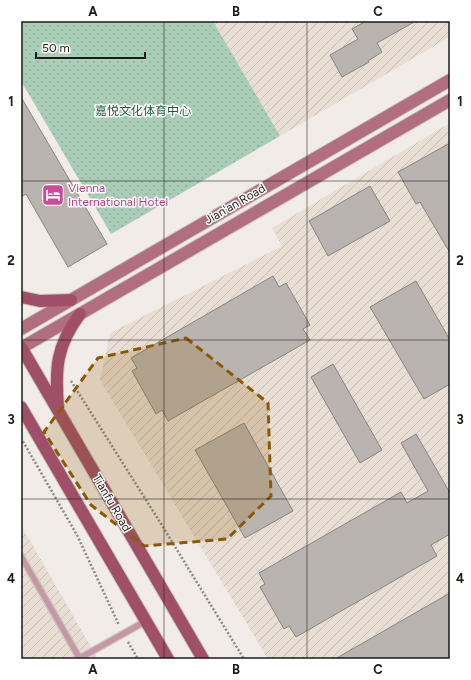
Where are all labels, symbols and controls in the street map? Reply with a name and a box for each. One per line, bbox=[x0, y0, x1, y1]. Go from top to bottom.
text: A bbox=[88, 4, 98, 19]
text: B bbox=[232, 4, 240, 19]
text: C bbox=[373, 4, 383, 19]
scale bar bbox=[36, 34, 145, 60]
text: 50 m bbox=[42, 41, 70, 55]
text: 1 bbox=[8, 94, 14, 109]
text: 1 bbox=[457, 94, 463, 109]
park label: 嘉悦文化体育中心 bbox=[95, 104, 191, 118]
place label: Vienna International Hotel bbox=[68, 181, 168, 209]
street label: Jian'an Road bbox=[202, 181, 268, 227]
hotel icon: Vienna International Hotel bbox=[40, 182, 66, 208]
text: 2 bbox=[7, 253, 15, 268]
text: 2 bbox=[456, 253, 464, 268]
text: 3 bbox=[7, 412, 15, 427]
text: 3 bbox=[456, 412, 464, 427]
street label: Tianfu Road bbox=[90, 472, 134, 534]
text: 4 bbox=[7, 571, 15, 586]
text: 4 bbox=[456, 571, 464, 586]
text: A bbox=[88, 662, 98, 677]
text: B bbox=[232, 662, 240, 677]
text: C bbox=[373, 662, 383, 677]

